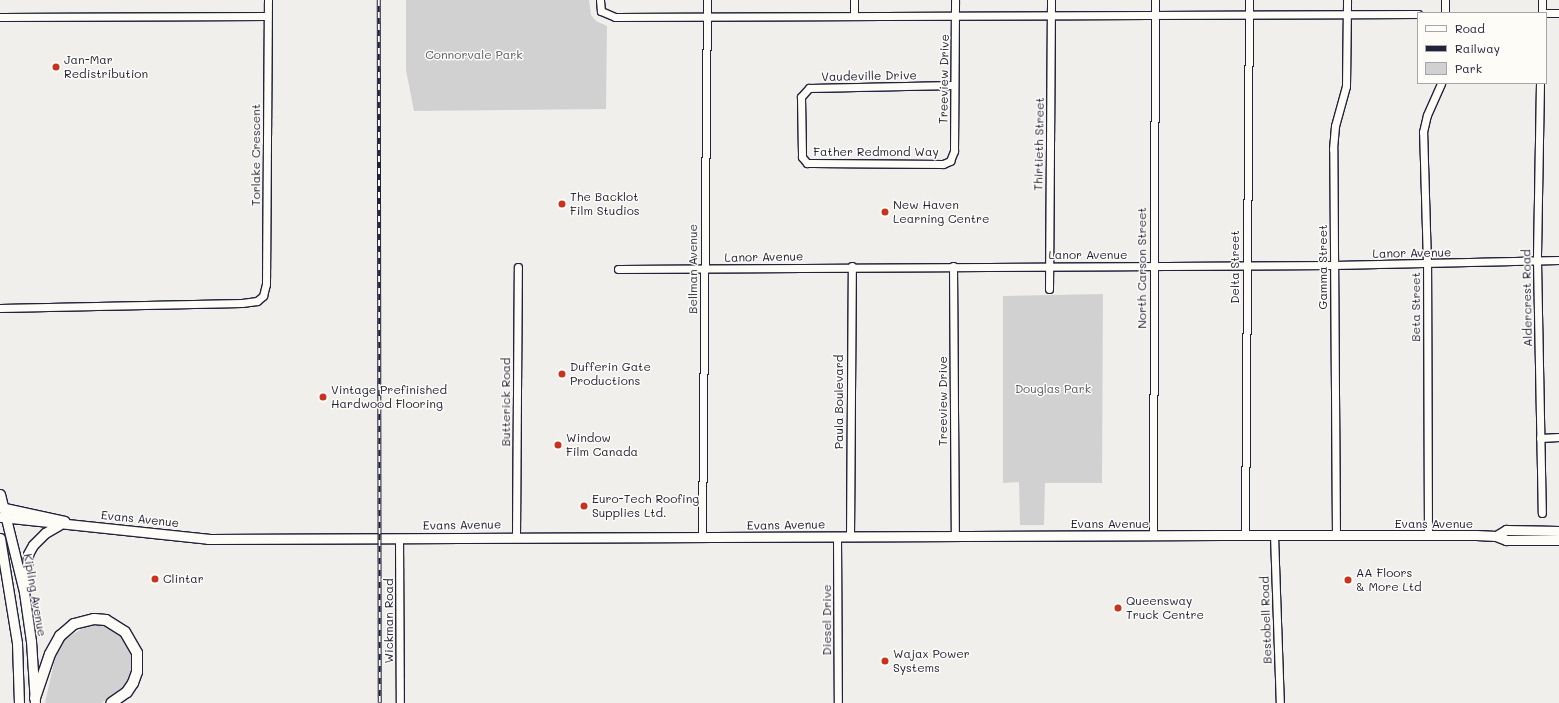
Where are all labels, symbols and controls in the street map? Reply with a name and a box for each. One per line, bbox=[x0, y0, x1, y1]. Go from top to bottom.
legend bbox=[1417, 12, 1547, 84]
text: Road bbox=[1455, 20, 1485, 36]
street label: Treeview Drive bbox=[936, 34, 952, 124]
text: Railway bbox=[1455, 40, 1500, 56]
park label: Connorvale Park bbox=[425, 48, 523, 62]
place label: Jan-Mar Redistribution bbox=[64, 53, 148, 81]
text: Park bbox=[1455, 60, 1482, 76]
marker: Jan-Mar Redistribution bbox=[51, 62, 61, 72]
street label: Vaudeville Drive bbox=[821, 68, 917, 84]
street label: Thirtieth Street bbox=[1031, 97, 1047, 191]
street label: Torlake Crescent bbox=[249, 104, 263, 206]
street label: Father Redmond Way bbox=[813, 145, 939, 159]
place label: The Backlot Film Studios bbox=[570, 190, 640, 218]
place label: New Haven Learning Centre bbox=[893, 198, 989, 226]
marker: The Backlot Film Studios bbox=[557, 199, 567, 209]
marker: New Haven Learning Centre bbox=[880, 207, 890, 217]
street label: North Carson Street bbox=[1135, 207, 1149, 329]
street label: Bellman Avenue bbox=[686, 224, 700, 314]
street label: Gamma Street bbox=[1316, 224, 1330, 310]
street label: Delta Street bbox=[1228, 230, 1242, 304]
street label: Lanor Avenue bbox=[1372, 245, 1452, 261]
street label: Lanor Avenue bbox=[1049, 248, 1127, 262]
street label: Lanor Avenue bbox=[724, 249, 804, 265]
street label: Aldercrest Road bbox=[1519, 249, 1535, 347]
street label: Beta Street bbox=[1409, 272, 1423, 342]
street label: Paula Boulevard bbox=[832, 355, 846, 449]
street label: Treeview Drive bbox=[936, 356, 950, 446]
street label: Butterick Road bbox=[499, 358, 513, 446]
place label: Dufferin Gate Productions bbox=[570, 360, 651, 388]
marker: Dufferin Gate Productions bbox=[557, 369, 567, 379]
park label: Douglas Park bbox=[1015, 382, 1091, 396]
place label: Vintage Prefinished Hardwood Flooring bbox=[331, 383, 447, 411]
marker: Vintage Prefinished Hardwood Flooring bbox=[318, 392, 328, 402]
place label: Window Film Canada bbox=[566, 431, 638, 459]
marker: Window Film Canada bbox=[553, 440, 563, 450]
place label: Euro-Tech Roofing Supplies Ltd. bbox=[592, 492, 699, 520]
marker: Euro-Tech Roofing Supplies Ltd. bbox=[579, 501, 589, 511]
street label: Evans Avenue bbox=[100, 508, 180, 530]
street label: Evans Avenue bbox=[423, 517, 501, 533]
street label: Evans Avenue bbox=[747, 517, 825, 533]
street label: Evans Avenue bbox=[1071, 517, 1149, 531]
street label: Evans Avenue bbox=[1395, 517, 1473, 531]
street label: Kipling Avenue bbox=[21, 552, 49, 638]
place label: AA Floors & More Ltd bbox=[1356, 566, 1422, 594]
place label: Clintar bbox=[163, 572, 204, 586]
marker: Clintar bbox=[150, 574, 160, 584]
marker: AA Floors & More Ltd bbox=[1343, 575, 1353, 585]
street label: Bestobell Road bbox=[1257, 576, 1275, 664]
street label: Wickman Road bbox=[382, 578, 396, 664]
street label: Diesel Drive bbox=[820, 584, 834, 656]
place label: Queensway Truck Centre bbox=[1126, 594, 1204, 622]
marker: Queensway Truck Centre bbox=[1113, 603, 1123, 613]
place label: Wajax Power Systems bbox=[893, 647, 970, 675]
marker: Wajax Power Systems bbox=[880, 656, 890, 666]

